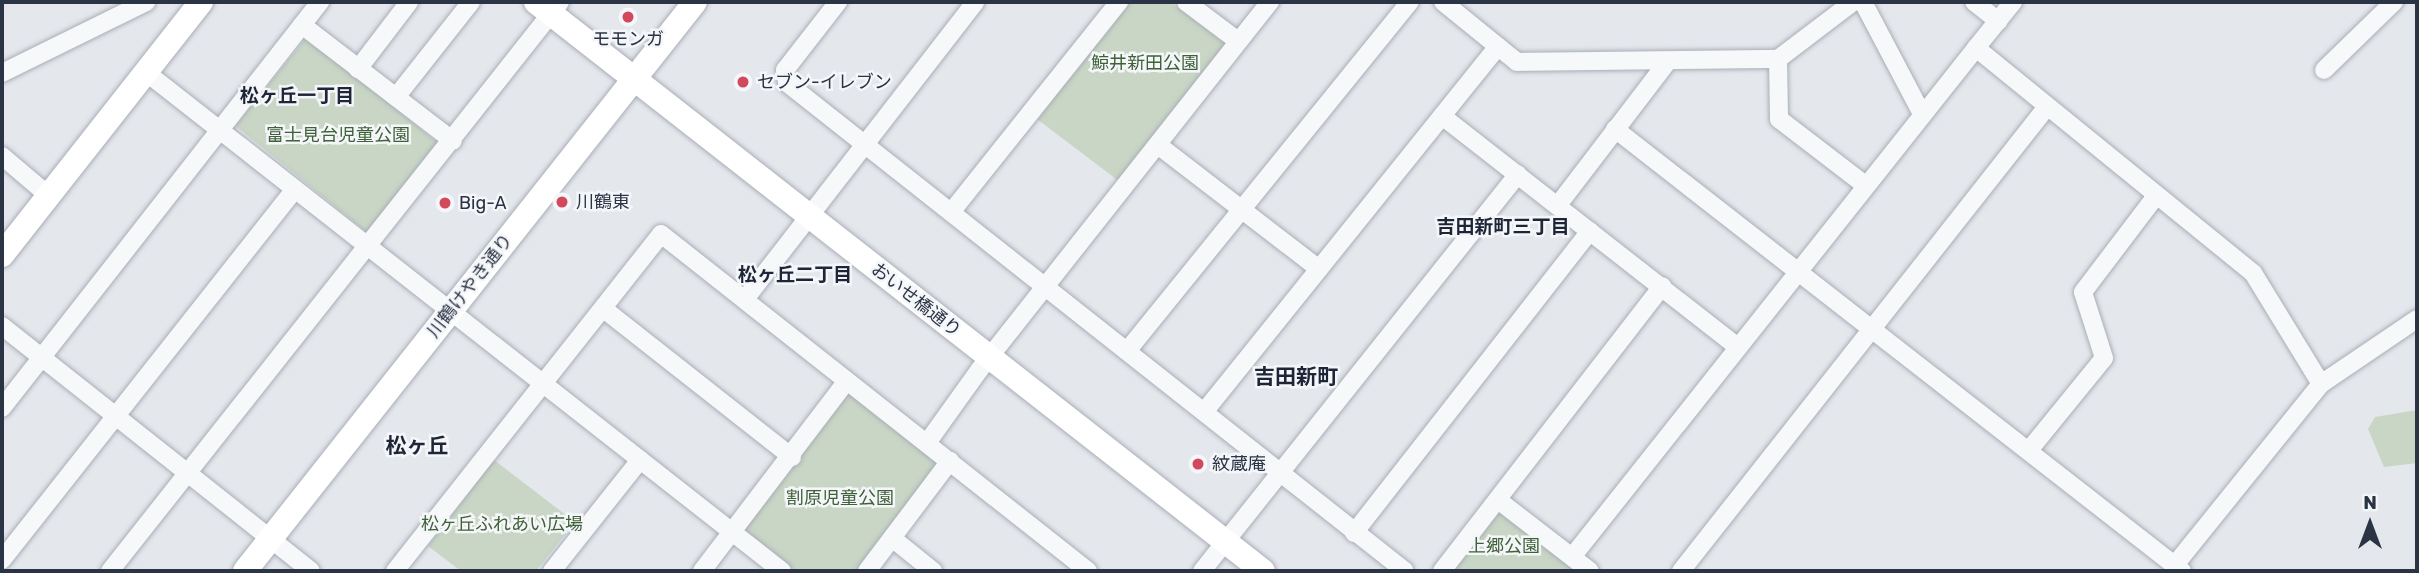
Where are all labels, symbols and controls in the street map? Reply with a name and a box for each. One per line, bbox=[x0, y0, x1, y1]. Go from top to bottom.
marker: モモンガ bbox=[620, 9, 636, 25]
place label: モモンガ bbox=[592, 28, 664, 50]
park label: 鯨井新田公園 bbox=[1091, 52, 1199, 74]
place label: セブン-イレブン bbox=[757, 71, 892, 93]
marker: セブン-イレブン bbox=[735, 74, 751, 90]
district label: 松ヶ丘一丁目 bbox=[240, 85, 354, 107]
park label: 富士見台児童公園 bbox=[266, 124, 410, 146]
place label: 川鶴東 bbox=[576, 191, 630, 213]
place label: Big-A bbox=[459, 192, 506, 214]
marker: 川鶴東 bbox=[554, 194, 570, 210]
marker: Big-A bbox=[437, 195, 453, 211]
district label: 吉田新町三丁目 bbox=[1437, 216, 1569, 238]
street label: 川鶴けやき通り bbox=[423, 230, 517, 342]
street label: おいせ橋通り bbox=[867, 258, 965, 342]
district label: 松ヶ丘二丁目 bbox=[738, 264, 852, 286]
district label: 吉田新町 bbox=[1254, 364, 1338, 390]
district label: 松ヶ丘 bbox=[386, 433, 448, 459]
place label: 紋蔵庵 bbox=[1212, 453, 1266, 475]
marker: 紋蔵庵 bbox=[1190, 456, 1206, 472]
park label: 割原児童公園 bbox=[786, 487, 894, 509]
north arrow bbox=[2335, 489, 2405, 559]
text: N bbox=[2363, 491, 2377, 514]
park label: 松ヶ丘ふれあい広場 bbox=[421, 513, 583, 535]
park label: 上郷公園 bbox=[1468, 535, 1540, 557]

